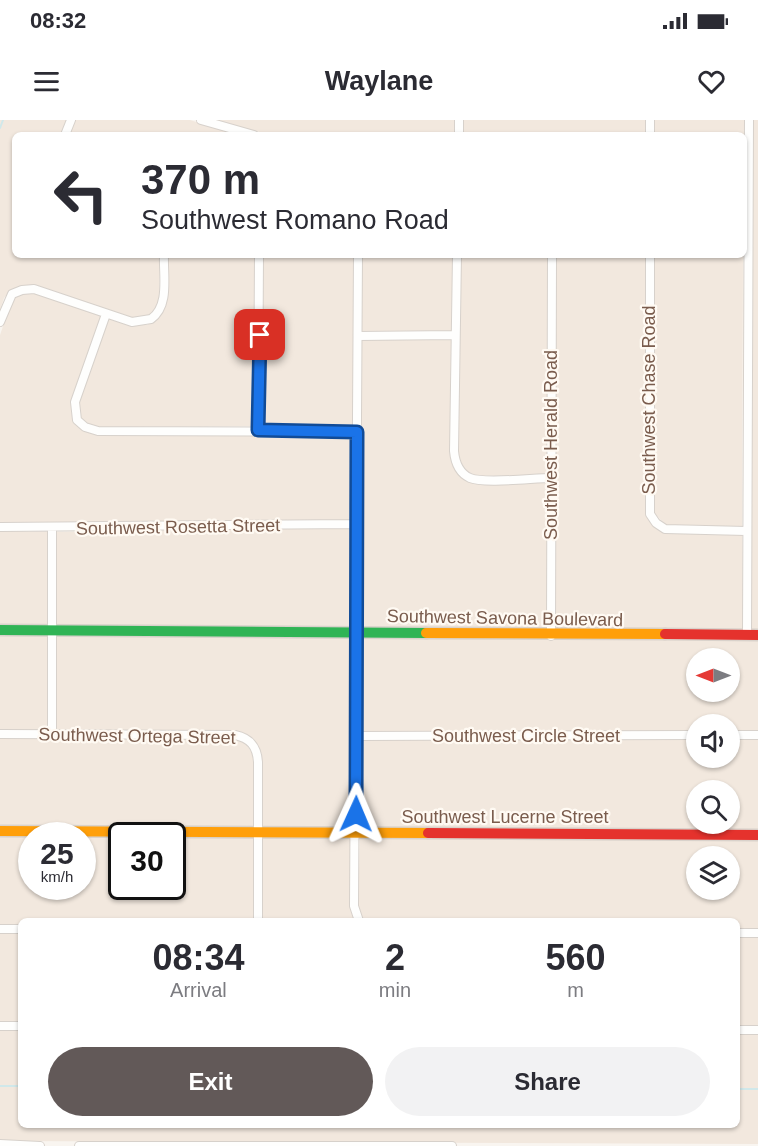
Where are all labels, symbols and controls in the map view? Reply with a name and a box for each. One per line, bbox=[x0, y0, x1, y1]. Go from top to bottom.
text: 08:32 bbox=[30, 8, 86, 33]
icon: menu bbox=[30, 65, 63, 98]
icon: heart bbox=[695, 65, 728, 98]
text: Waylane bbox=[325, 66, 433, 96]
icon: left bbox=[42, 156, 120, 234]
text: 370 m bbox=[141, 156, 260, 203]
text: Southwest Romano Road bbox=[141, 205, 449, 235]
street label: Southwest Chase Road bbox=[639, 305, 659, 495]
pin bbox=[234, 309, 285, 360]
icon: arrive bbox=[243, 318, 276, 351]
street label: Southwest Herald Road bbox=[541, 350, 561, 540]
street label: Southwest Rosetta Street bbox=[76, 515, 280, 539]
street label: Southwest Savona Boulevard bbox=[387, 606, 623, 630]
north arrow bbox=[686, 648, 740, 702]
map controls bbox=[686, 648, 740, 900]
button: sound bbox=[686, 714, 740, 768]
street label: Southwest Ortega Street bbox=[38, 724, 236, 748]
street label: Southwest Circle Street bbox=[432, 726, 620, 746]
button: search bbox=[686, 780, 740, 834]
position arrow bbox=[324, 782, 388, 846]
street label: Southwest Lucerne Street bbox=[401, 807, 609, 827]
speed limit sign: 30 bbox=[108, 822, 186, 900]
text: 25 bbox=[40, 837, 74, 870]
button: layers bbox=[686, 846, 740, 900]
text: km/h bbox=[41, 868, 73, 885]
text: 08:34 bbox=[152, 937, 244, 978]
text: 2 bbox=[385, 937, 405, 978]
text: 560 bbox=[545, 937, 606, 978]
text: Arrival bbox=[170, 979, 227, 1001]
text: min bbox=[379, 979, 411, 1001]
text: m bbox=[567, 979, 584, 1001]
button: Exit bbox=[48, 1047, 373, 1116]
button: Share bbox=[385, 1047, 710, 1116]

